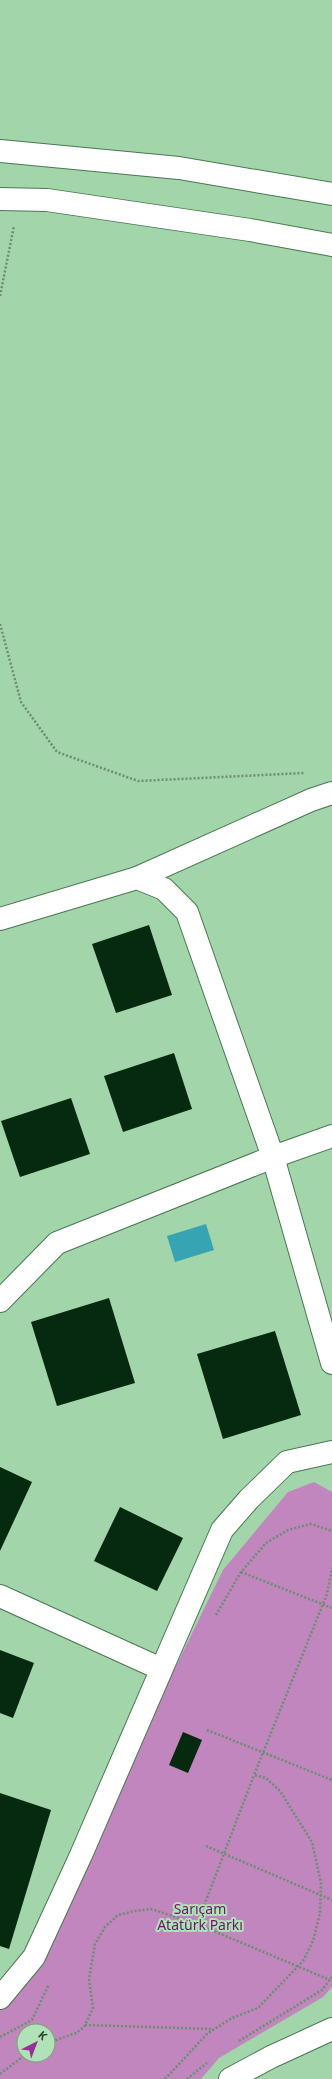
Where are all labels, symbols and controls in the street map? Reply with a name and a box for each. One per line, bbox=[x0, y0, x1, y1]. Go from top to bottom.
park label: Sarıçam Atatürk Parkı bbox=[157, 1899, 243, 1934]
north arrow bbox=[16, 2023, 56, 2063]
text: K bbox=[35, 2027, 51, 2044]

